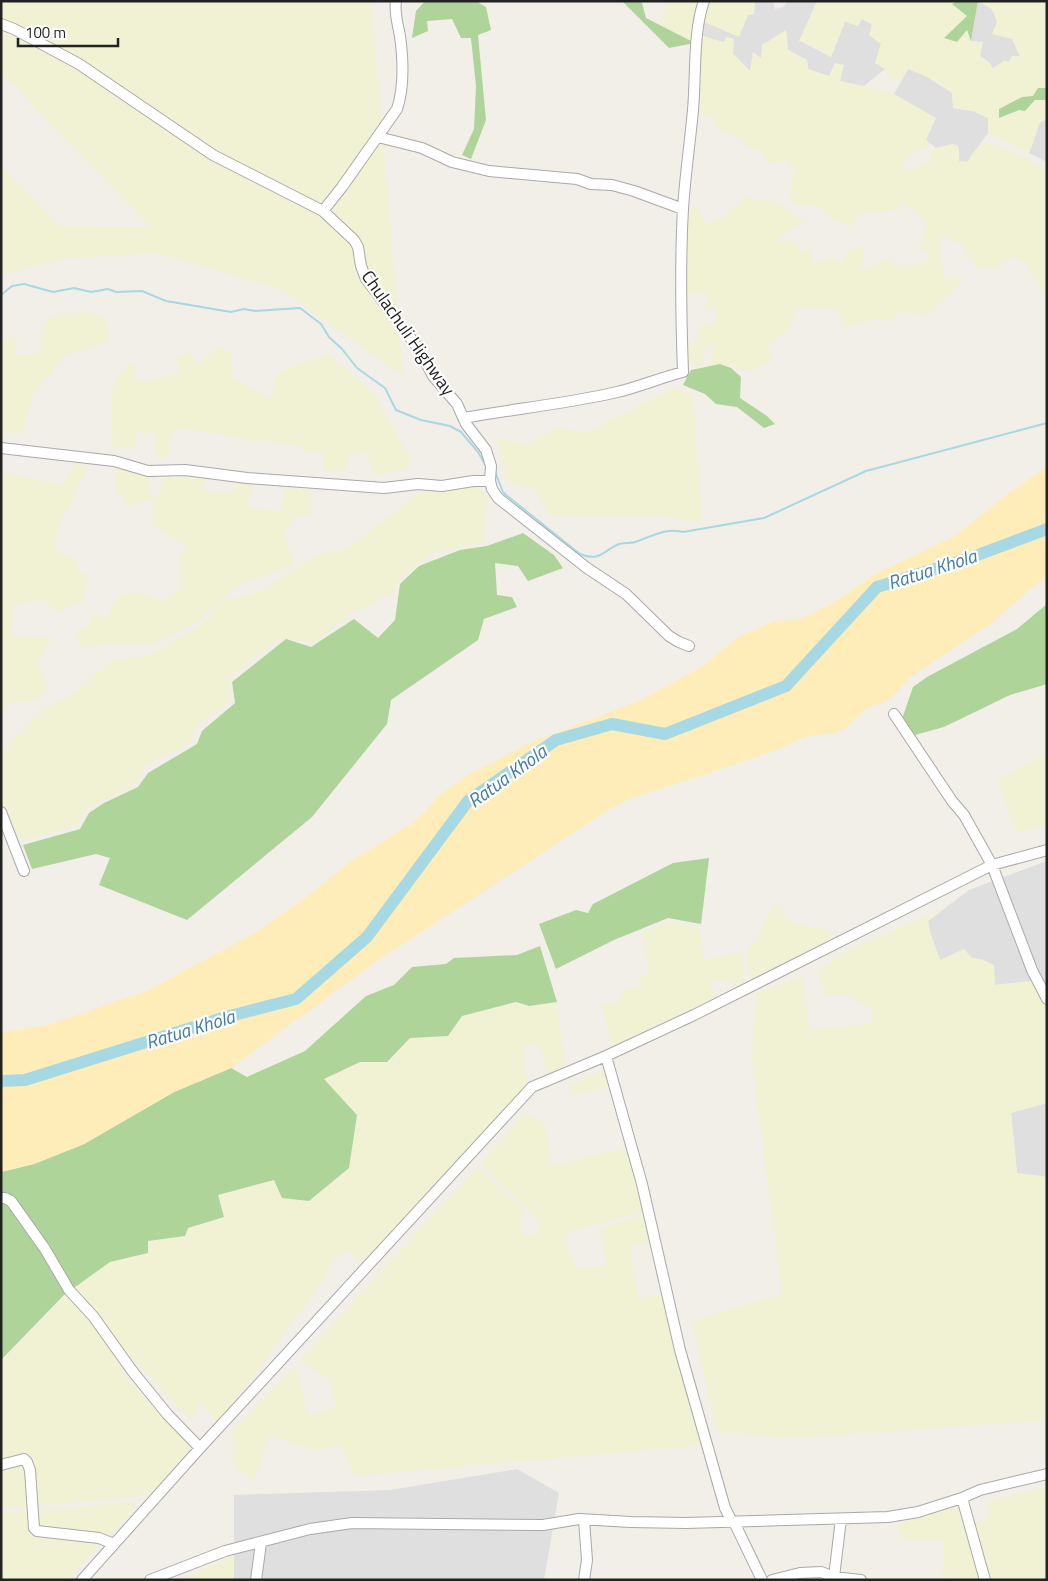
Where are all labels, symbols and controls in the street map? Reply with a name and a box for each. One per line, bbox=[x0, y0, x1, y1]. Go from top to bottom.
scale bar bbox=[18, 15, 118, 47]
text: 100 m bbox=[25, 21, 66, 44]
street label: Chulachuli Highway bbox=[355, 265, 462, 401]
water label: Ratua Khola bbox=[884, 540, 981, 596]
water label: Ratua Khola bbox=[461, 736, 554, 814]
water label: Ratua Khola bbox=[142, 1001, 239, 1056]

